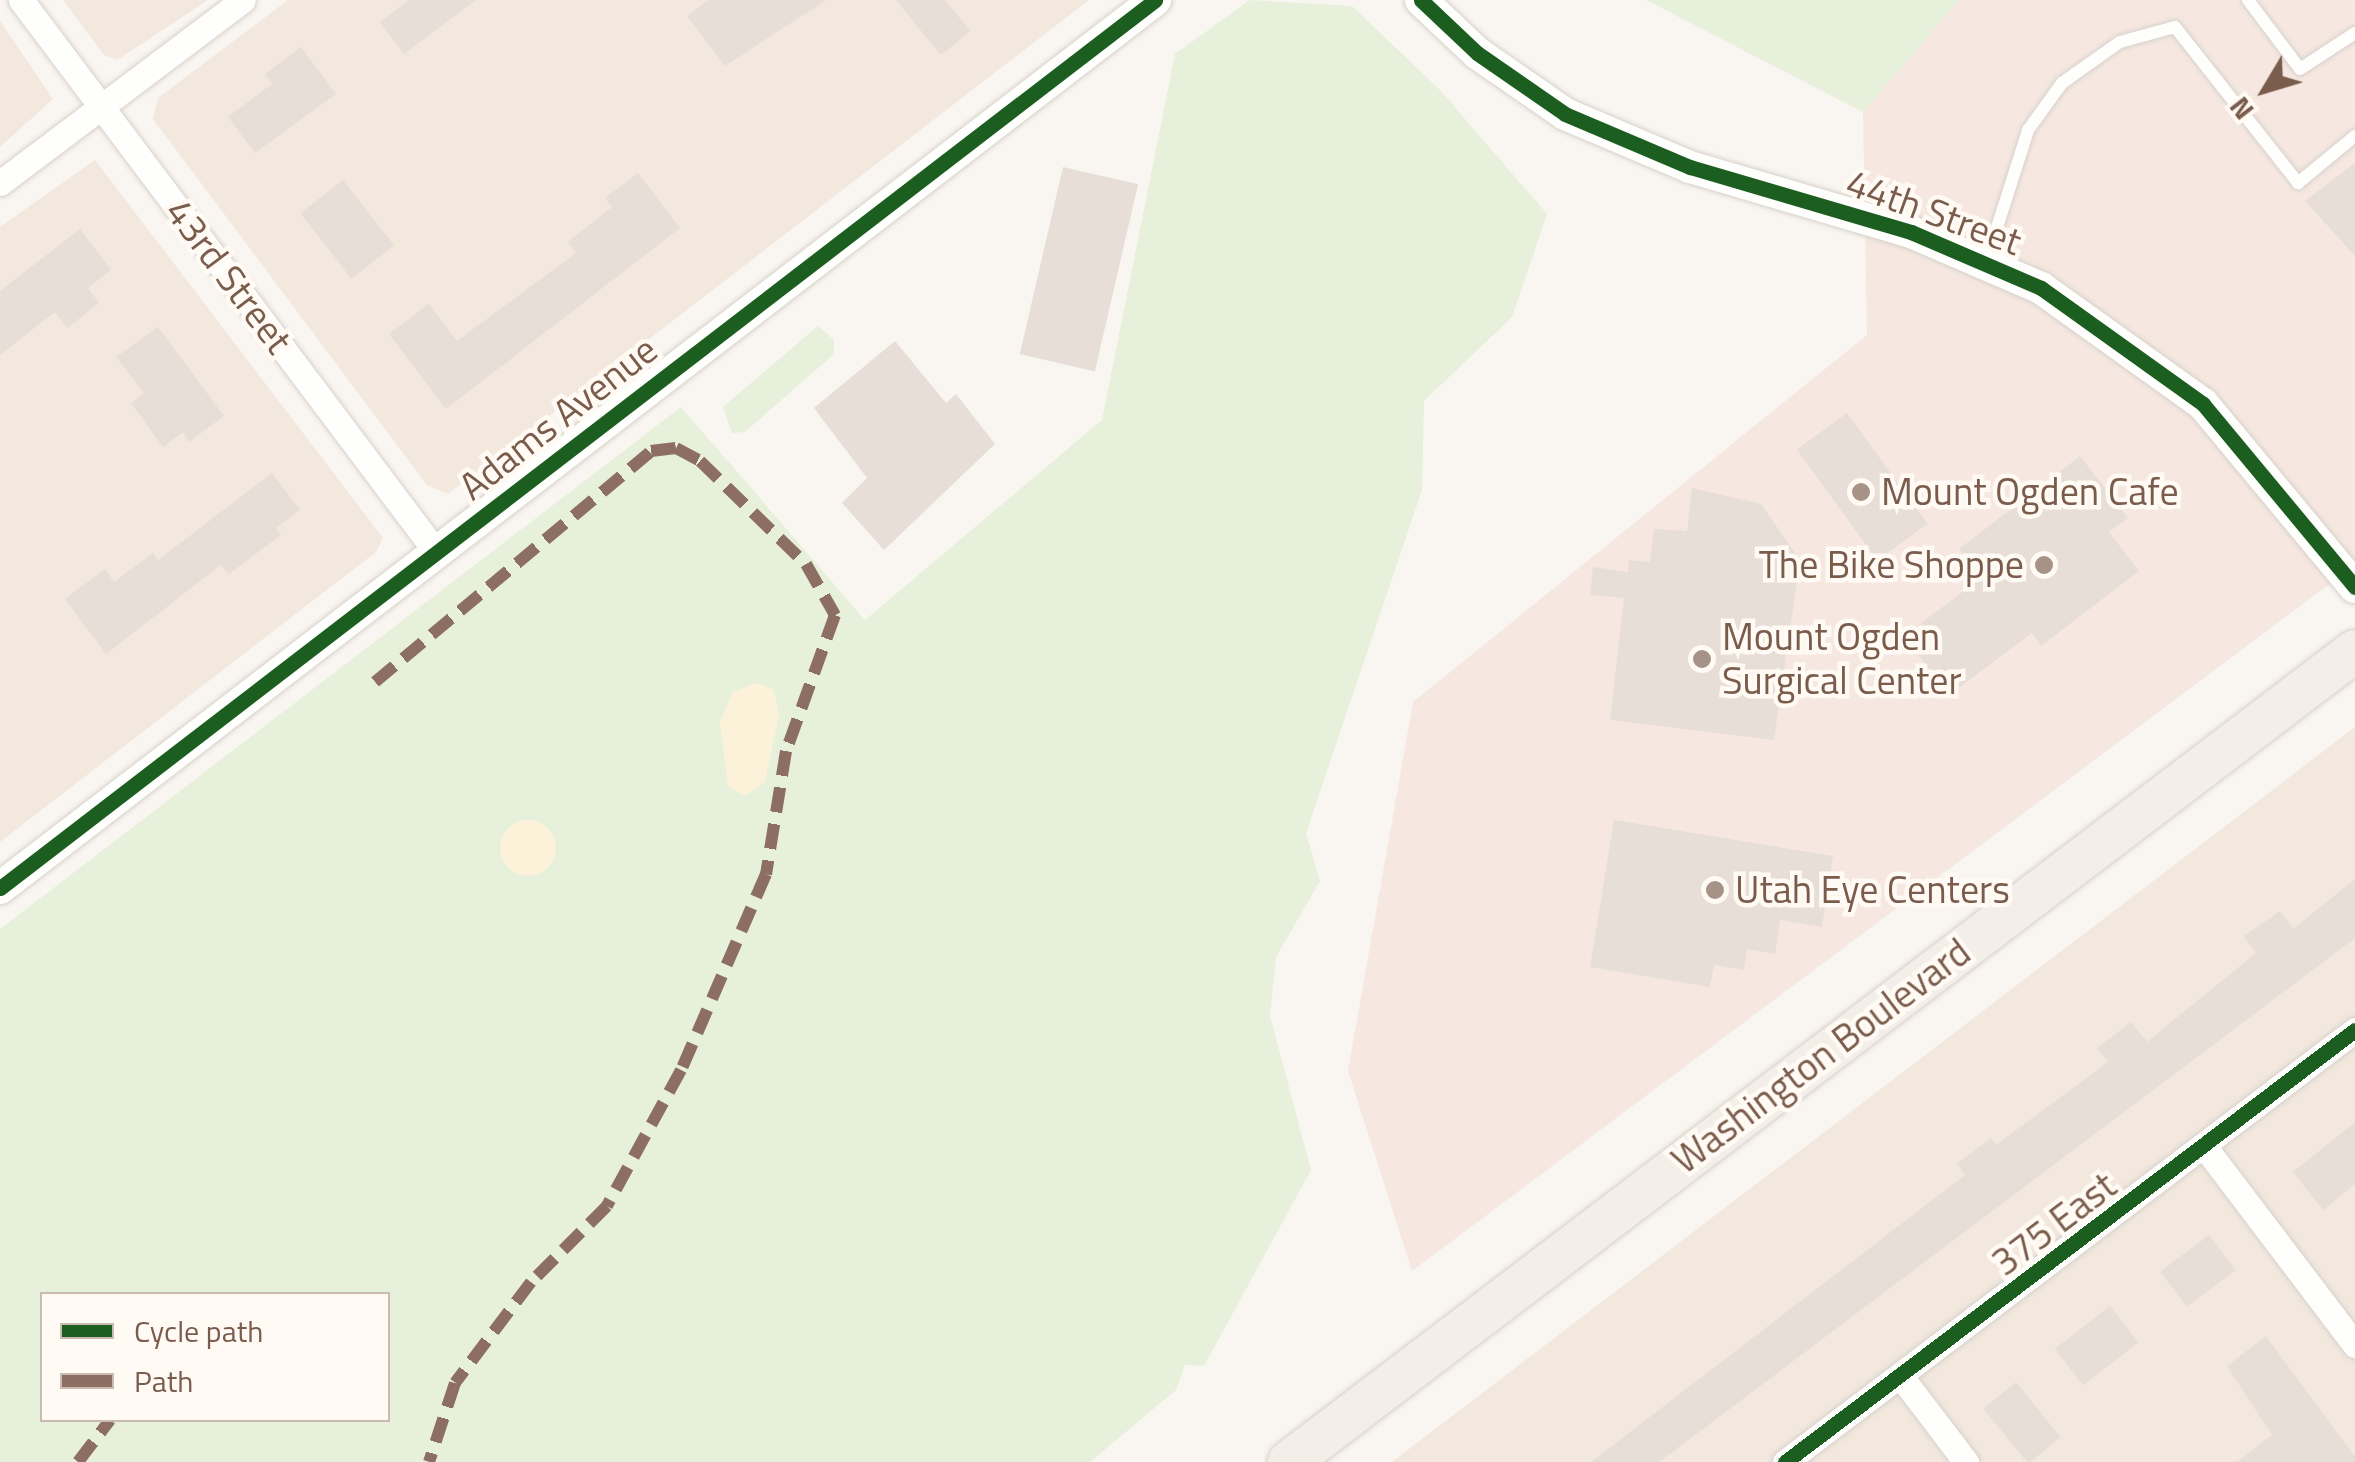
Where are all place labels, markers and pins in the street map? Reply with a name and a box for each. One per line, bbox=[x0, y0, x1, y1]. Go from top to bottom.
place label: Mount Ogden Cafe bbox=[1881, 469, 2179, 515]
marker: Mount Ogden Cafe bbox=[1850, 481, 1872, 503]
place label: The Bike Shoppe bbox=[1759, 542, 2024, 588]
marker: The Bike Shoppe bbox=[2033, 554, 2055, 576]
place label: Mount Ogden Surgical Center bbox=[1722, 614, 1962, 704]
marker: Mount Ogden Surgical Center bbox=[1691, 648, 1713, 670]
place label: Utah Eye Centers bbox=[1735, 867, 2010, 913]
marker: Utah Eye Centers bbox=[1704, 879, 1726, 901]

